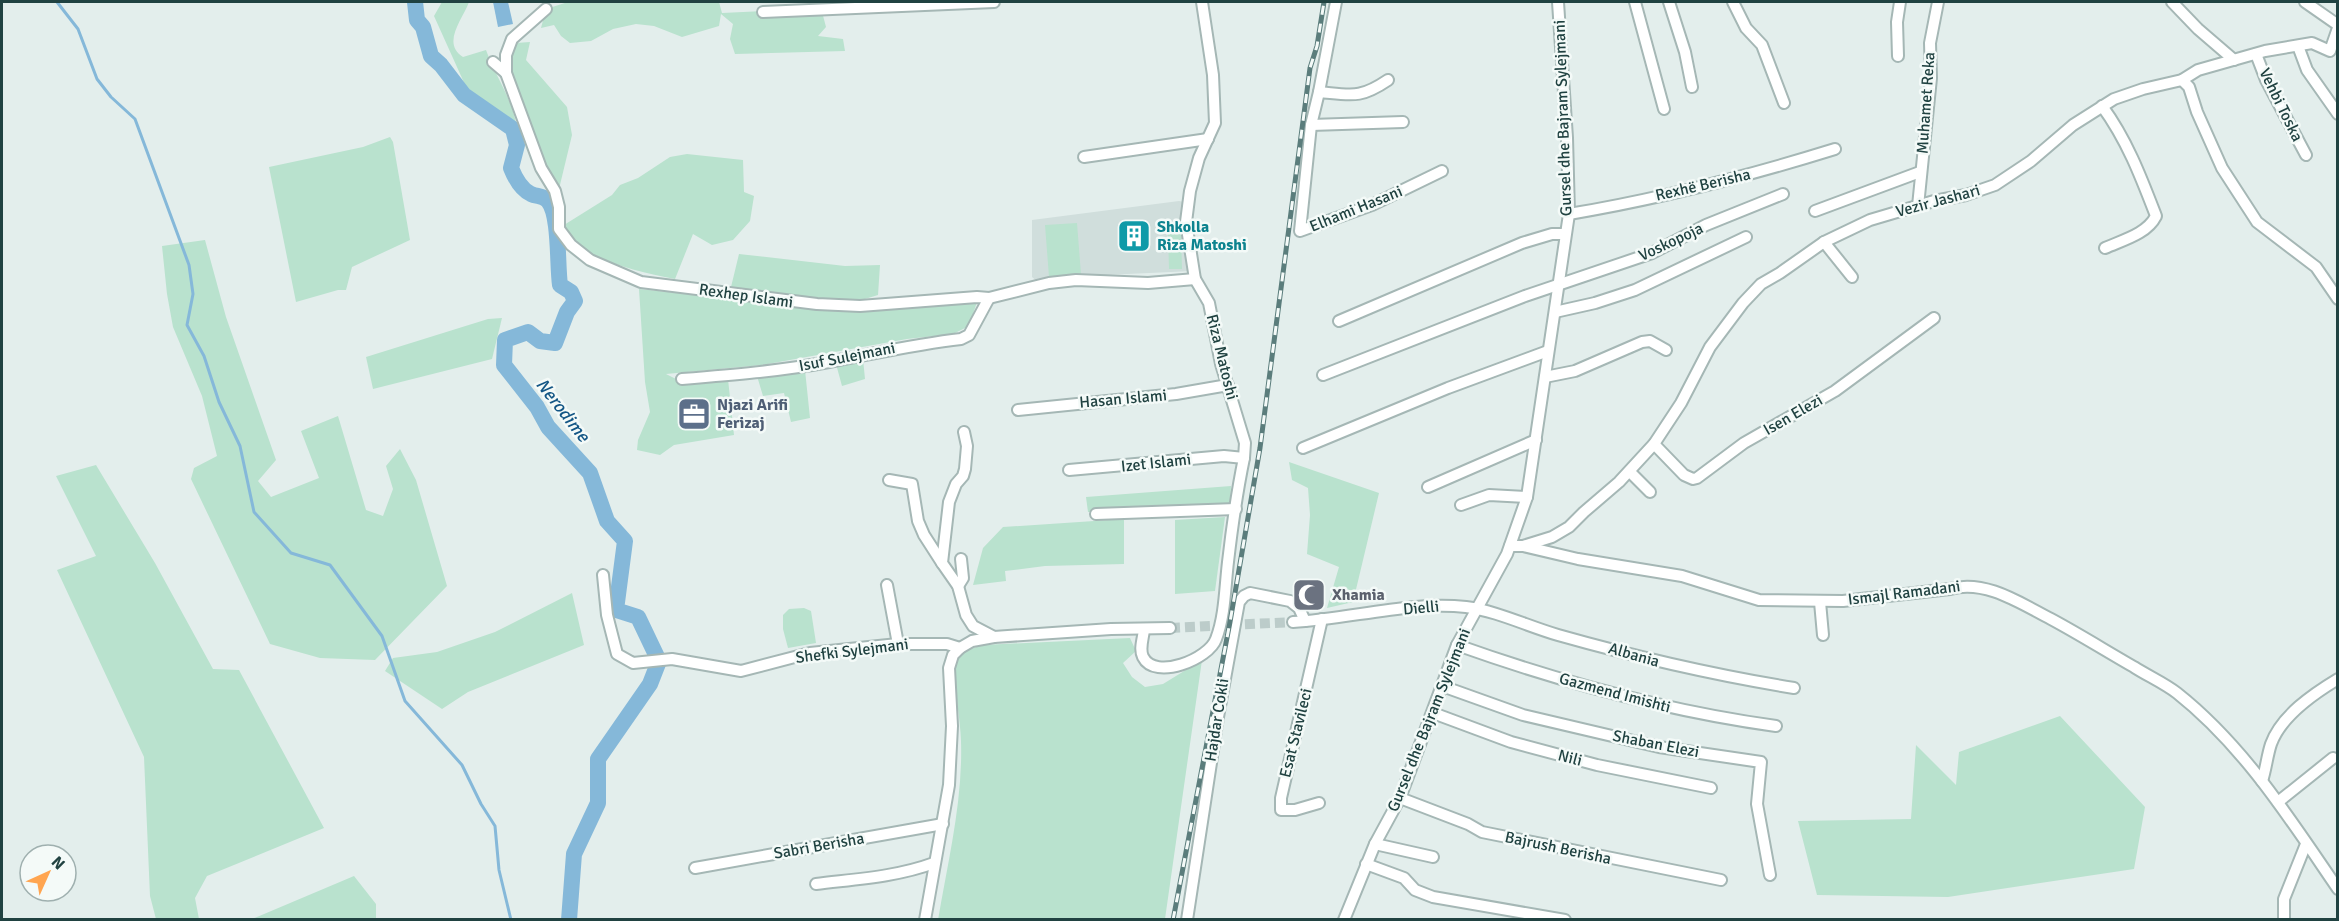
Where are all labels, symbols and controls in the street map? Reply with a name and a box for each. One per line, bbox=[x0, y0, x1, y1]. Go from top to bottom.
street label: Gursel dhe Bajram Sylejmani bbox=[1550, 20, 1576, 216]
street label: Muhamet Reka bbox=[1912, 51, 1940, 155]
street label: Vehbi Toska bbox=[2255, 65, 2307, 145]
street label: Rexhë Berisha bbox=[1653, 164, 1753, 206]
street label: Vezir Jashari bbox=[1894, 180, 1982, 222]
street label: Elhami Hasani bbox=[1307, 181, 1405, 237]
place label: Shkolla Riza Matoshi bbox=[1157, 217, 1247, 255]
building icon: Shkolla Riza Matoshi bbox=[1116, 218, 1152, 254]
street label: Voskopoja bbox=[1635, 218, 1707, 266]
street label: Rexhep Islami bbox=[698, 279, 794, 313]
street label: Riza Matoshi bbox=[1202, 312, 1242, 402]
street label: Isuf Sulejmani bbox=[797, 338, 897, 376]
water label: Nerodime bbox=[531, 374, 595, 447]
street label: Hasan Islami bbox=[1078, 385, 1168, 413]
street label: Isen Elezi bbox=[1760, 390, 1826, 440]
place label: Njazi Arifi Ferizaj bbox=[717, 395, 788, 433]
office icon: Njazi Arifi Ferizaj bbox=[676, 396, 712, 432]
street label: Izet Islami bbox=[1120, 449, 1192, 477]
street label: Ismajl Ramadani bbox=[1847, 576, 1961, 610]
mosque icon: Xhamia bbox=[1291, 577, 1327, 613]
place label: Xhamia bbox=[1332, 585, 1385, 605]
street label: Dielli bbox=[1402, 596, 1440, 620]
street label: Gursel dhe Bajram Sylejmani bbox=[1383, 625, 1475, 815]
street label: Shefki Sylejmani bbox=[794, 634, 910, 668]
street label: Albania bbox=[1606, 638, 1662, 672]
street label: Gazmend Imishti bbox=[1557, 669, 1673, 717]
street label: Hajdar Cokli bbox=[1201, 677, 1233, 763]
street label: Esat Stavileci bbox=[1275, 686, 1317, 780]
street label: Shaban Elezi bbox=[1611, 726, 1701, 762]
street label: Nili bbox=[1556, 745, 1584, 771]
street label: Bajrush Berisha bbox=[1503, 827, 1613, 869]
street label: Sabri Berisha bbox=[772, 828, 866, 864]
north arrow bbox=[18, 843, 78, 903]
text: N bbox=[47, 852, 69, 874]

